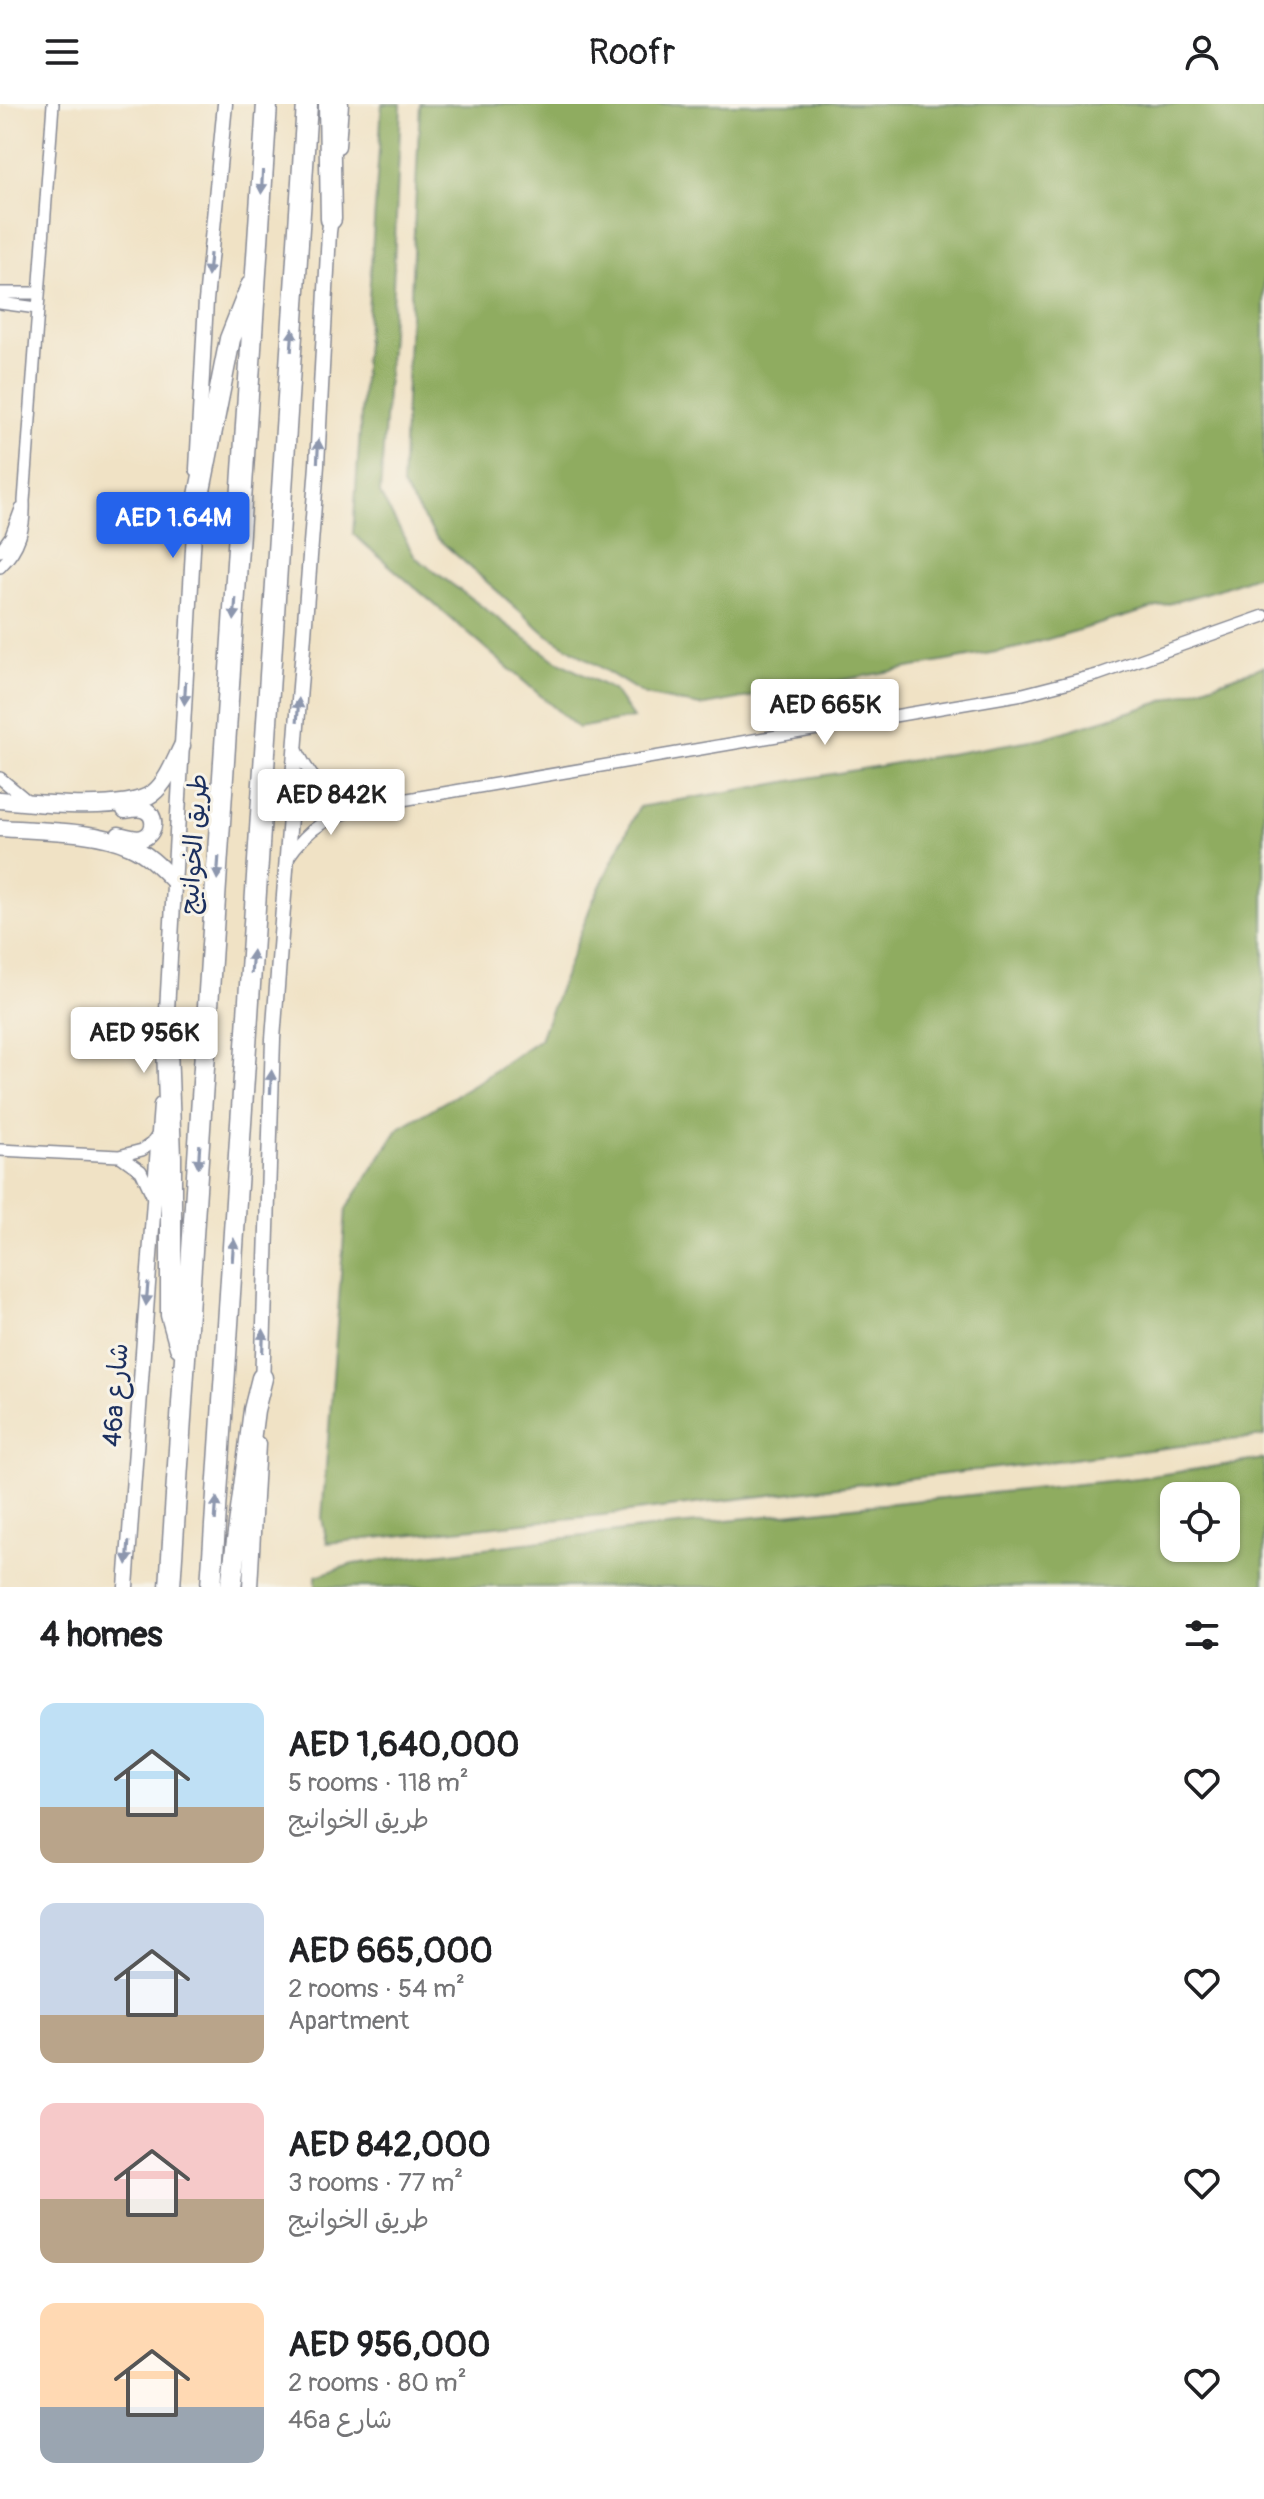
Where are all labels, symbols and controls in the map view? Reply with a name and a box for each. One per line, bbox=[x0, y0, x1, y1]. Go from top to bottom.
icon: menu bbox=[40, 30, 84, 74]
text: Roofr bbox=[589, 30, 675, 75]
icon: person bbox=[1180, 30, 1224, 74]
one-way arrow bbox=[256, 170, 269, 195]
one-way arrow bbox=[202, 253, 215, 278]
one-way arrow bbox=[286, 327, 299, 352]
one-way arrow bbox=[311, 438, 324, 463]
pin: AED 1.64M bbox=[81, 492, 265, 560]
text: AED 1.64M bbox=[114, 502, 232, 534]
one-way arrow bbox=[228, 597, 241, 622]
pin: AED 665K bbox=[742, 679, 908, 747]
one-way arrow bbox=[179, 681, 192, 706]
text: AED 665K bbox=[769, 689, 881, 721]
one-way arrow bbox=[292, 698, 305, 723]
pin: AED 842K bbox=[248, 769, 414, 837]
street label: طريق الخوانيج bbox=[173, 773, 216, 916]
text: AED 842K bbox=[276, 779, 386, 811]
one-way arrow bbox=[211, 856, 224, 881]
one-way arrow bbox=[246, 949, 259, 974]
pin: AED 956K bbox=[61, 1007, 227, 1075]
text: AED 956K bbox=[89, 1017, 199, 1049]
one-way arrow bbox=[265, 1069, 278, 1094]
one-way arrow bbox=[192, 1144, 205, 1169]
one-way arrow bbox=[227, 1237, 240, 1262]
one-way arrow bbox=[141, 1282, 154, 1307]
one-way arrow bbox=[257, 1328, 270, 1353]
street label: 46a شارع bbox=[96, 1342, 137, 1448]
map controls bbox=[1160, 1482, 1240, 1562]
button: locate bbox=[1160, 1482, 1240, 1562]
one-way arrow bbox=[210, 1496, 223, 1521]
one-way arrow bbox=[121, 1541, 134, 1566]
icon: filters bbox=[1180, 1613, 1224, 1657]
text: 4 homes bbox=[40, 1614, 162, 1657]
text: AED 1,640,000 bbox=[288, 1724, 519, 1767]
icon: home bbox=[104, 1735, 200, 1831]
icon: heart bbox=[1180, 1761, 1224, 1805]
text: 5 rooms · 118 m² bbox=[288, 1767, 469, 1799]
text: طريق الخوانيج bbox=[288, 1804, 429, 1836]
text: AED 665,000 bbox=[288, 1930, 493, 1973]
icon: home bbox=[104, 1935, 200, 2031]
icon: heart bbox=[1180, 1961, 1224, 2005]
text: 2 rooms · 54 m² bbox=[288, 1973, 465, 2005]
text: Apartment bbox=[288, 2005, 409, 2037]
text: AED 842,000 bbox=[288, 2124, 491, 2167]
icon: home bbox=[104, 2135, 200, 2231]
icon: heart bbox=[1180, 2161, 1224, 2205]
text: 3 rooms · 77 m² bbox=[288, 2167, 463, 2199]
text: طريق الخوانيج bbox=[288, 2204, 429, 2236]
text: AED 956,000 bbox=[288, 2324, 490, 2367]
icon: home bbox=[104, 2335, 200, 2431]
icon: heart bbox=[1180, 2361, 1224, 2405]
text: 2 rooms · 80 m² bbox=[288, 2367, 467, 2399]
text: 46a شارع bbox=[288, 2404, 392, 2436]

